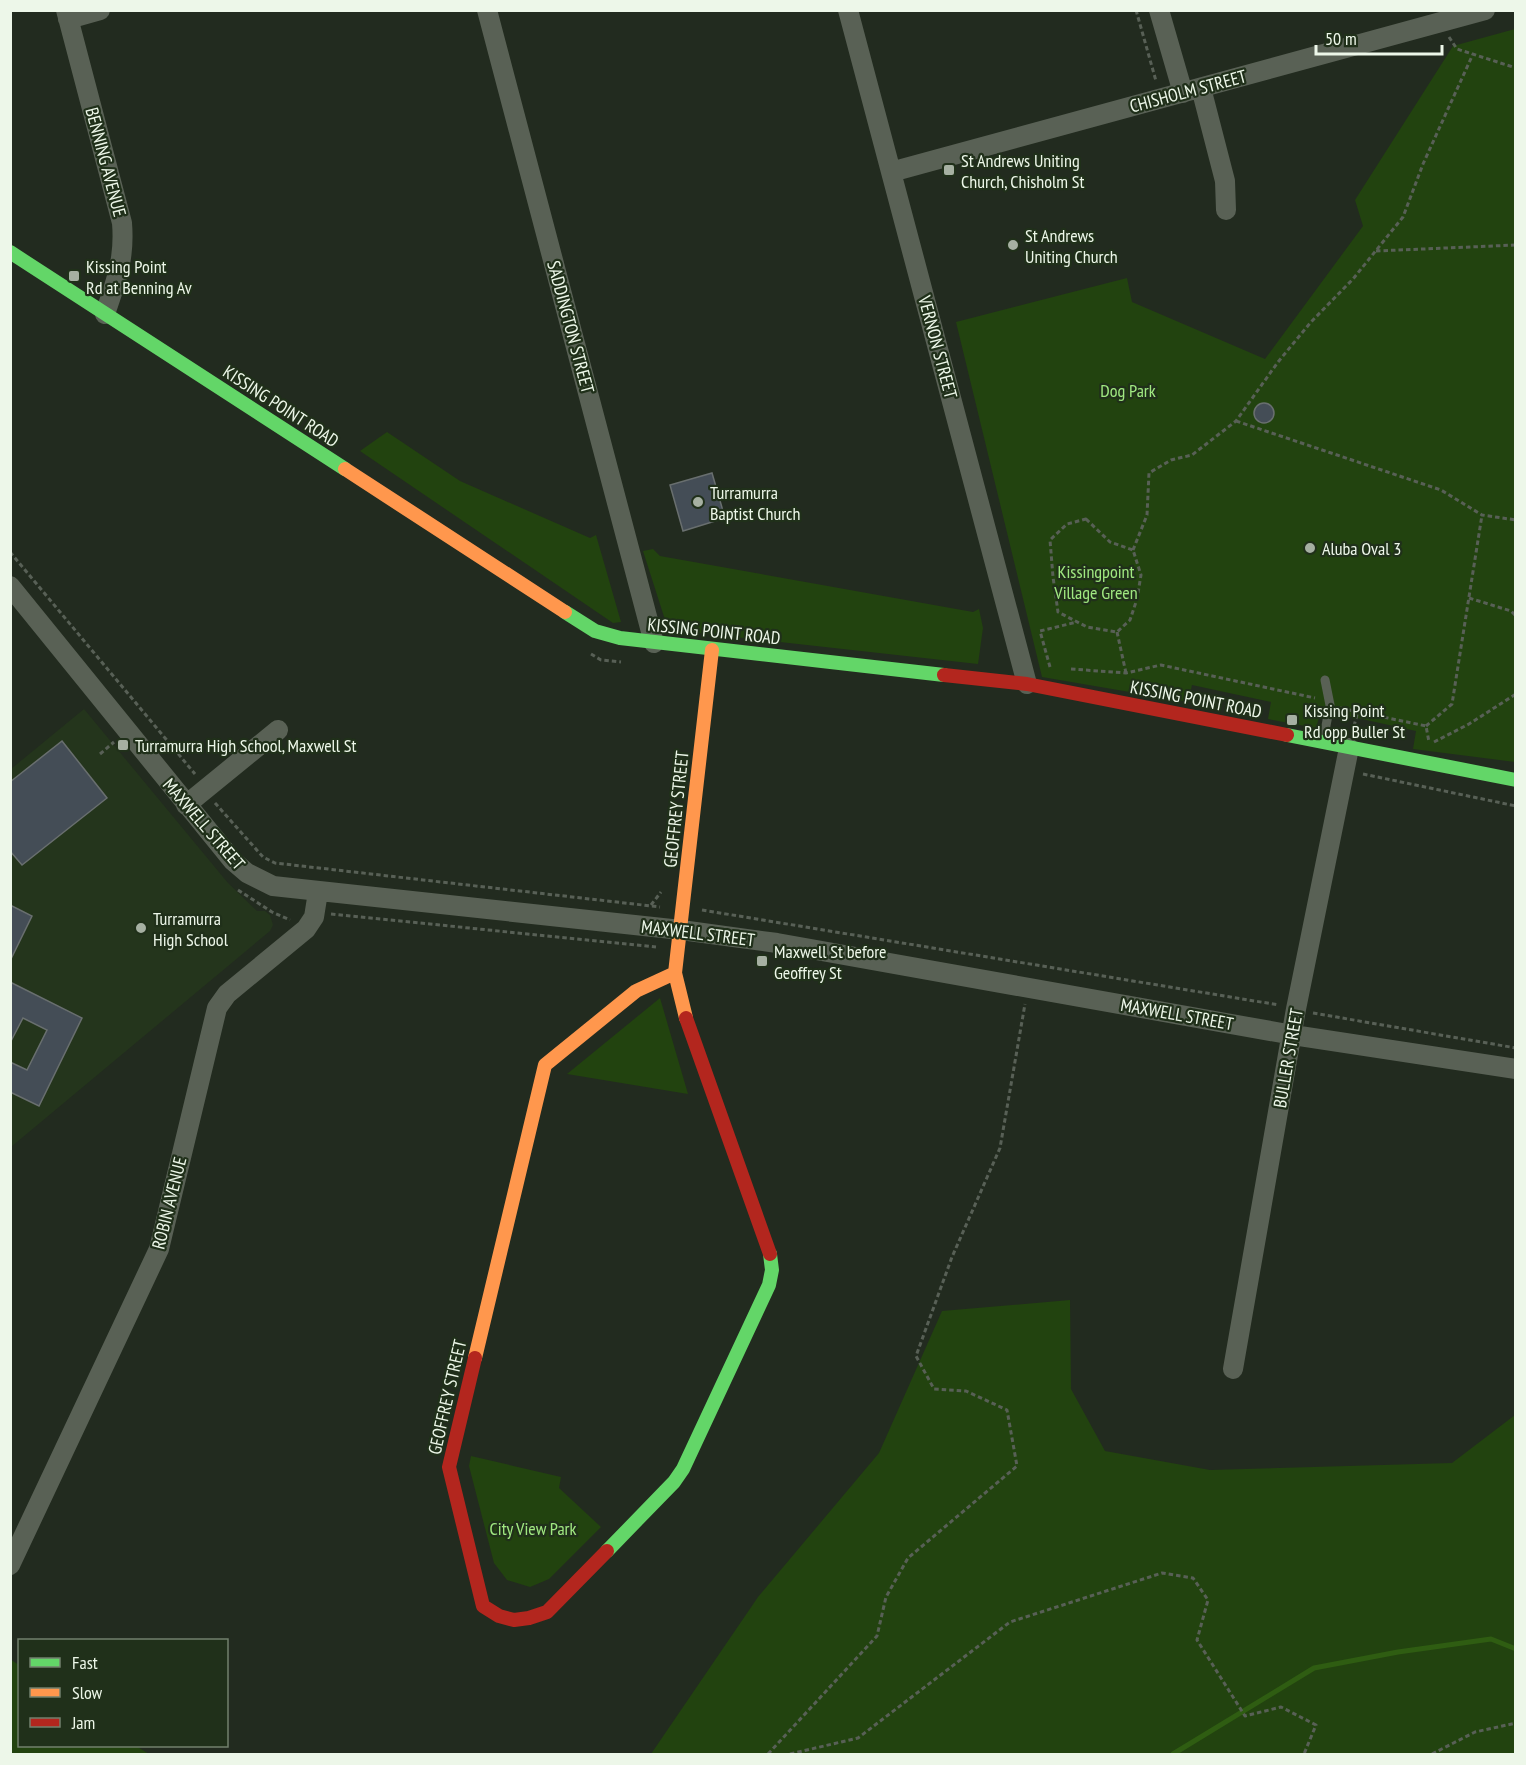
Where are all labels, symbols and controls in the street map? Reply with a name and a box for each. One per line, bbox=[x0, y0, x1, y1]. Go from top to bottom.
scale bar bbox=[1316, 18, 1442, 56]
text: 50 m bbox=[1325, 27, 1357, 50]
street label: CHISHOLM STREET bbox=[1127, 64, 1249, 118]
street label: BENNING AVENUE bbox=[80, 105, 132, 219]
place label: St Andrews Uniting Church, Chisholm St bbox=[961, 149, 1084, 193]
marker: St Andrews Uniting Church, Chisholm St bbox=[942, 163, 956, 177]
place label: St Andrews Uniting Church bbox=[1025, 224, 1118, 268]
marker: St Andrews Uniting Church bbox=[1006, 238, 1020, 252]
place label: Kissing Point Rd at Benning Av bbox=[86, 255, 192, 299]
street label: SADDINGTON STREET bbox=[542, 258, 600, 396]
marker: Kissing Point Rd at Benning Av bbox=[67, 269, 81, 283]
street label: VERNON STREET bbox=[913, 292, 963, 401]
street label: KISSING POINT ROAD bbox=[219, 360, 343, 452]
park label: Dog Park bbox=[1100, 379, 1156, 402]
place label: Turramurra Baptist Church bbox=[710, 481, 800, 525]
marker: Turramurra Baptist Church bbox=[691, 495, 705, 509]
place label: Aluba Oval 3 bbox=[1322, 537, 1401, 560]
marker: Aluba Oval 3 bbox=[1303, 541, 1317, 555]
park label: Kissingpoint Village Green bbox=[1053, 560, 1138, 604]
street label: KISSING POINT ROAD bbox=[646, 613, 782, 649]
street label: KISSING POINT ROAD bbox=[1128, 675, 1264, 723]
place label: Kissing Point Rd opp Buller St bbox=[1304, 699, 1405, 743]
marker: Kissing Point Rd opp Buller St bbox=[1285, 713, 1299, 727]
place label: Turramurra High School, Maxwell St bbox=[135, 734, 357, 757]
marker: Turramurra High School, Maxwell St bbox=[116, 738, 130, 752]
street label: GEOFFREY STREET bbox=[658, 750, 694, 868]
street label: MAXWELL STREET bbox=[158, 773, 250, 875]
place label: Turramurra High School bbox=[153, 907, 229, 951]
street label: MAXWELL STREET bbox=[640, 915, 756, 951]
marker: Turramurra High School bbox=[134, 921, 148, 935]
place label: Maxwell St before Geoffrey St bbox=[774, 940, 887, 984]
marker: Maxwell St before Geoffrey St bbox=[755, 954, 769, 968]
street label: MAXWELL STREET bbox=[1119, 993, 1235, 1035]
street label: BULLER STREET bbox=[1268, 1006, 1308, 1110]
street label: ROBIN AVENUE bbox=[146, 1154, 192, 1252]
street label: GEOFFREY STREET bbox=[423, 1337, 471, 1457]
park label: City View Park bbox=[490, 1517, 577, 1540]
legend bbox=[18, 1639, 228, 1747]
text: Fast bbox=[72, 1651, 98, 1674]
text: Slow bbox=[72, 1681, 103, 1704]
text: Jam bbox=[71, 1711, 95, 1734]

